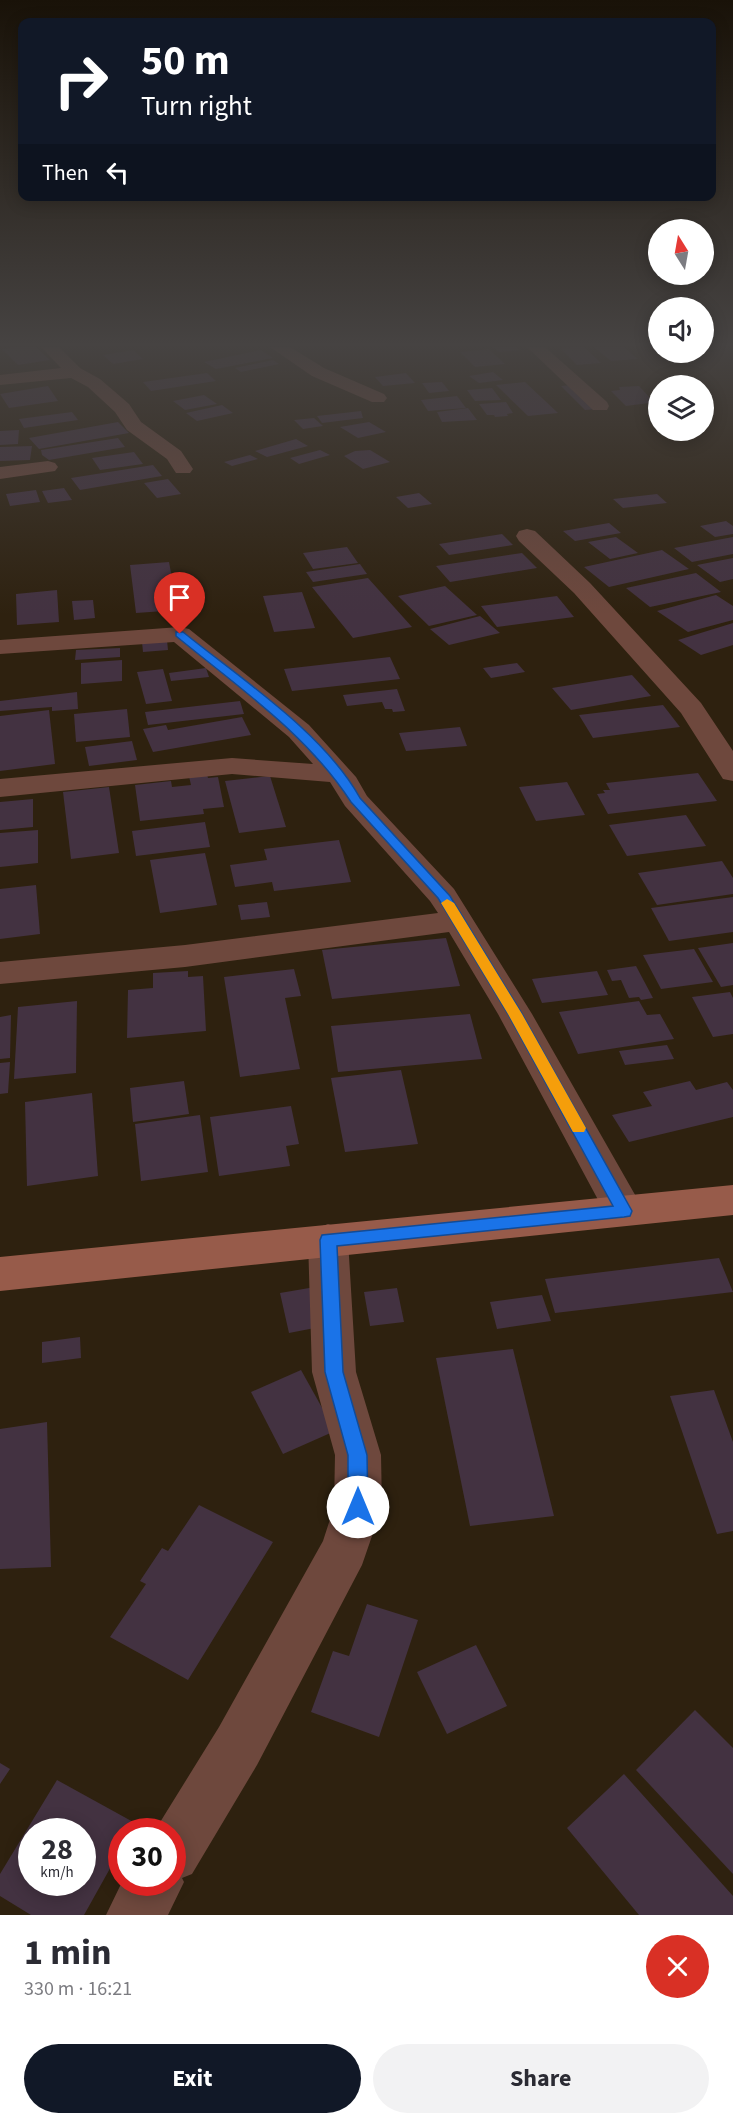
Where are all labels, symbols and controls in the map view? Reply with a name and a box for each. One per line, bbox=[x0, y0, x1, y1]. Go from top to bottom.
text: 50 m bbox=[141, 31, 230, 91]
icon: right bbox=[42, 42, 120, 120]
text: Turn right bbox=[141, 87, 252, 126]
icon: left bbox=[101, 156, 134, 189]
text: Then bbox=[42, 157, 89, 189]
north arrow bbox=[648, 219, 714, 285]
map controls bbox=[648, 219, 714, 441]
button: sound bbox=[648, 297, 714, 363]
button: layers bbox=[648, 375, 714, 441]
pin bbox=[154, 572, 205, 634]
icon: arrive bbox=[163, 581, 196, 614]
position arrow bbox=[326, 1475, 390, 1539]
speed limit sign: 30 bbox=[108, 1818, 186, 1896]
text: 28 bbox=[41, 1828, 73, 1871]
text: km/h bbox=[40, 1862, 74, 1883]
text: 1 min bbox=[24, 1927, 112, 1978]
button: close bbox=[646, 1935, 709, 1998]
text: 330 m · 16:21 bbox=[24, 1975, 132, 2003]
button: Exit bbox=[24, 2044, 361, 2113]
button: Share bbox=[373, 2044, 709, 2113]

